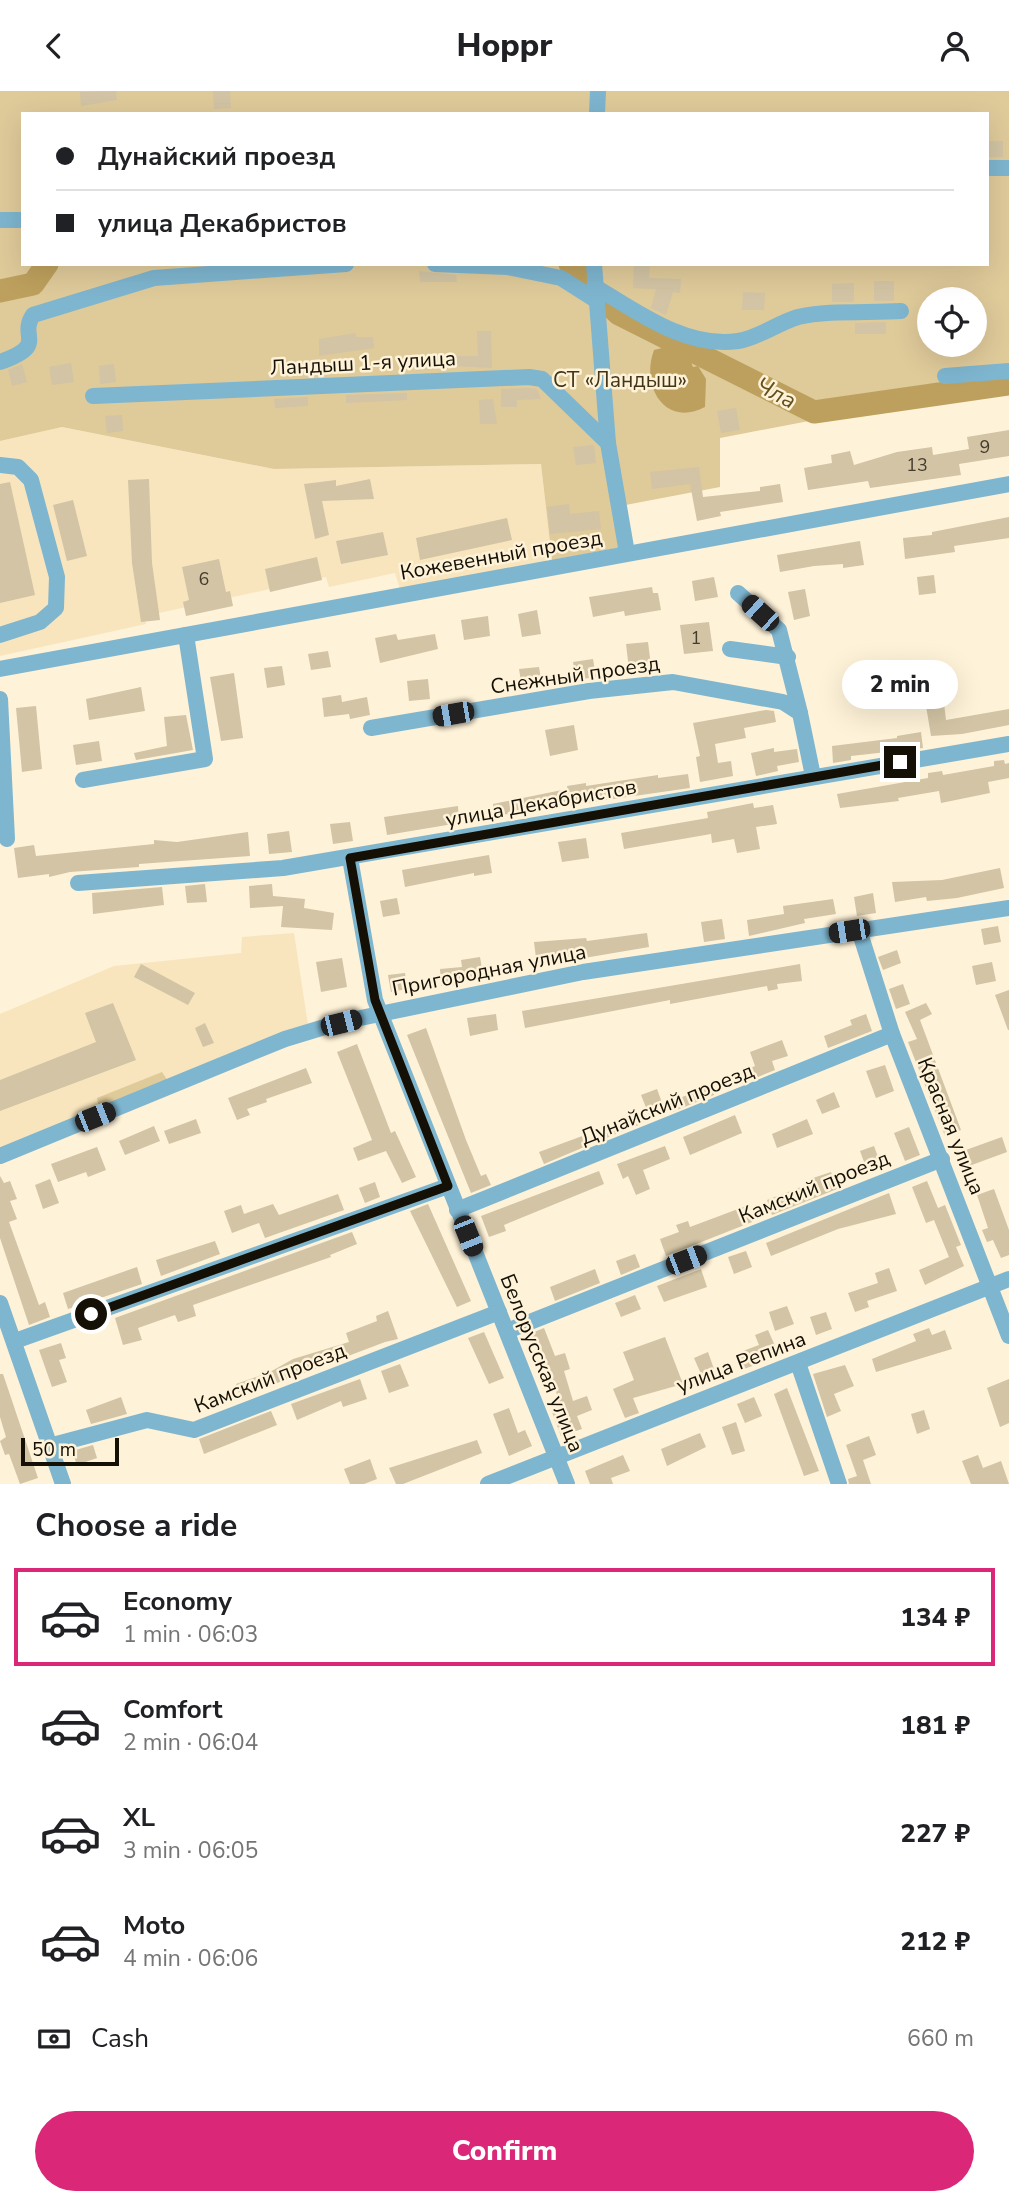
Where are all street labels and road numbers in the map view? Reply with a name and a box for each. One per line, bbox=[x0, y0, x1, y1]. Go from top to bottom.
street label: Ландыш 1-я улица bbox=[269, 344, 457, 382]
street label: Кожевенный проезд bbox=[398, 523, 604, 587]
street label: Снежный проезд bbox=[489, 649, 661, 701]
street label: улица Декабристов bbox=[443, 772, 639, 834]
street label: Пригородная улица bbox=[389, 937, 589, 1003]
street label: Красная улица bbox=[911, 1053, 991, 1199]
street label: Дунайский проезд bbox=[576, 1056, 758, 1152]
street label: Камский проезд bbox=[734, 1144, 894, 1230]
street label: Белорусская улица bbox=[493, 1270, 591, 1456]
street label: улица Репина bbox=[672, 1324, 810, 1400]
street label: Камский проезд bbox=[190, 1336, 350, 1420]

